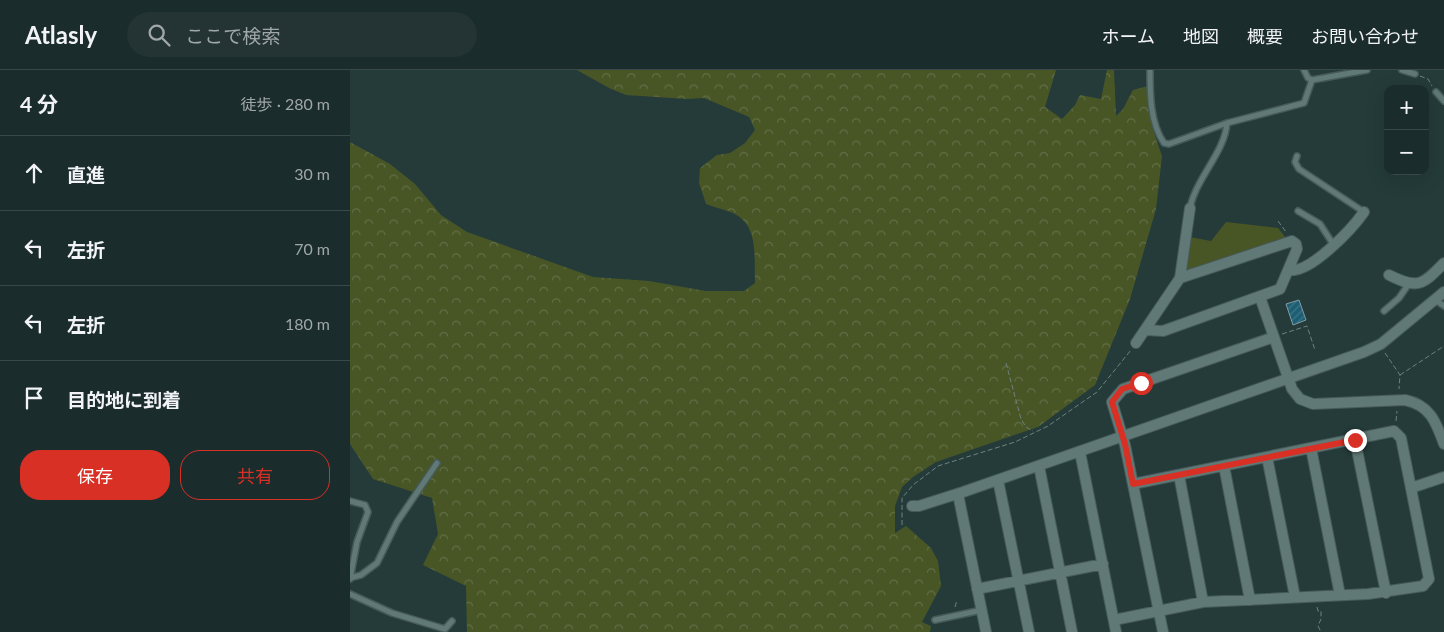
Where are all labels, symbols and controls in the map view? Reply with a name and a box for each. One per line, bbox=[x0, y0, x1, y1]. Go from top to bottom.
search box bbox=[127, 12, 477, 57]
text: Atlasly bbox=[25, 20, 97, 49]
icon: search bbox=[145, 21, 173, 49]
text: ここで検索 bbox=[185, 24, 280, 47]
text: ホーム bbox=[1102, 25, 1155, 47]
text: 地図 bbox=[1183, 25, 1219, 47]
text: 概要 bbox=[1247, 25, 1283, 47]
text: お問い合わせ bbox=[1311, 25, 1419, 47]
map controls bbox=[1384, 85, 1429, 175]
button: + bbox=[1384, 85, 1429, 130]
text: 4 分 bbox=[20, 91, 58, 116]
text: 徒歩 · 280 m bbox=[241, 94, 330, 113]
button: − bbox=[1384, 130, 1429, 175]
icon: ahead bbox=[20, 159, 48, 187]
text: 直進 bbox=[67, 163, 105, 186]
text: 30 m bbox=[294, 164, 330, 183]
icon: left bbox=[20, 234, 48, 262]
text: 左折 bbox=[67, 238, 105, 261]
text: 70 m bbox=[294, 239, 330, 258]
icon: left bbox=[20, 309, 48, 337]
text: 左折 bbox=[67, 313, 105, 336]
text: 180 m bbox=[285, 314, 330, 333]
route start bbox=[1130, 372, 1153, 395]
icon: arrive bbox=[20, 384, 48, 412]
text: 目的地に到着 bbox=[67, 388, 181, 411]
route end bbox=[1344, 429, 1367, 452]
button: 保存 bbox=[20, 450, 170, 500]
button: 共有 bbox=[180, 450, 330, 500]

